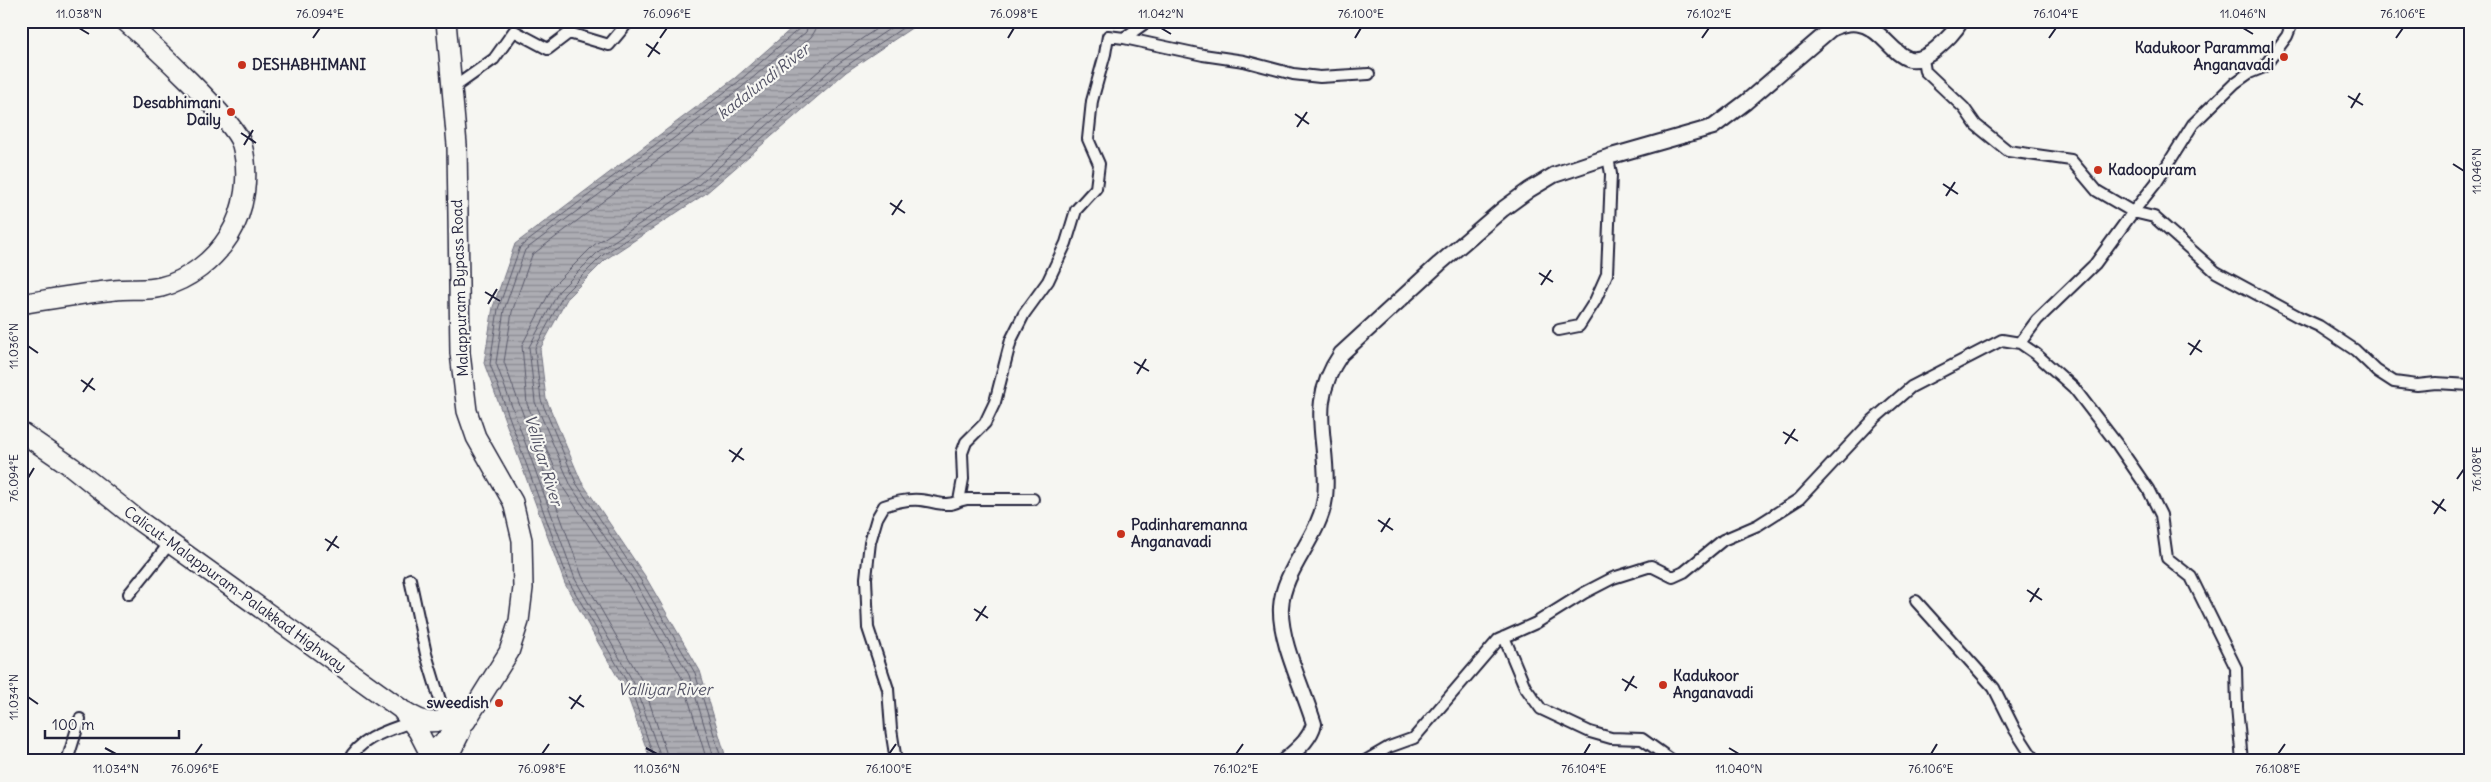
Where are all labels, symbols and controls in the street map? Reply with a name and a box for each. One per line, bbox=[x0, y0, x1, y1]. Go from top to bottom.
text: 11.038°N bbox=[56, 6, 102, 21]
text: 76.094°E bbox=[296, 6, 344, 21]
text: 76.096°E bbox=[643, 6, 691, 21]
text: 76.098°E bbox=[990, 6, 1038, 21]
text: 11.042°N bbox=[1138, 6, 1184, 21]
text: 76.100°E bbox=[1338, 6, 1384, 21]
text: 76.102°E bbox=[1687, 6, 1731, 21]
text: 76.104°E bbox=[2033, 6, 2079, 21]
text: 11.046°N bbox=[2220, 6, 2266, 21]
text: 76.106°E bbox=[2380, 6, 2426, 21]
water label: kadalundi River bbox=[713, 37, 815, 123]
place label: Kadukoor Parammal Anganavadi bbox=[2135, 38, 2274, 75]
marker: Kadukoor Parammal Anganavadi bbox=[2278, 51, 2290, 63]
place label: DESHABHIMANI bbox=[252, 55, 366, 74]
marker: DESHABHIMANI bbox=[236, 59, 248, 71]
place label: Desabhimani Daily bbox=[133, 93, 221, 130]
marker: Desabhimani Daily bbox=[225, 106, 237, 118]
text: 11.046°N bbox=[2469, 148, 2484, 194]
place label: Kadoopuram bbox=[2108, 160, 2196, 180]
marker: Kadoopuram bbox=[2092, 164, 2104, 176]
street label: Malappuram Bypass Road bbox=[447, 199, 472, 377]
text: 11.036°N bbox=[6, 323, 21, 369]
water label: Velliyar River bbox=[521, 412, 568, 510]
text: 76.108°E bbox=[2469, 446, 2484, 492]
text: 76.094°E bbox=[6, 454, 21, 502]
street label: Calicut-Malappuram-Palakkad Highway bbox=[120, 502, 350, 676]
place label: Padinharemanna Anganavadi bbox=[1131, 515, 1248, 552]
marker: Padinharemanna Anganavadi bbox=[1115, 528, 1127, 540]
place label: Kadukoor Anganavadi bbox=[1673, 666, 1753, 703]
text: 11.034°N bbox=[6, 674, 21, 720]
water label: Valliyar River bbox=[618, 679, 715, 699]
marker: Kadukoor Anganavadi bbox=[1657, 679, 1669, 691]
place label: sweedish bbox=[427, 693, 489, 712]
marker: sweedish bbox=[493, 697, 505, 709]
scale bar bbox=[45, 707, 179, 739]
text: 100 m bbox=[52, 715, 94, 734]
text: 11.034°N bbox=[93, 761, 139, 776]
text: 76.096°E bbox=[171, 761, 219, 776]
text: 76.098°E bbox=[518, 761, 566, 776]
text: 11.036°N bbox=[634, 761, 680, 776]
text: 76.100°E bbox=[866, 761, 912, 776]
text: 76.102°E bbox=[1214, 761, 1258, 776]
text: 76.104°E bbox=[1561, 761, 1607, 776]
text: 11.040°N bbox=[1715, 761, 1763, 776]
text: 76.106°E bbox=[1908, 761, 1954, 776]
text: 76.108°E bbox=[2255, 761, 2301, 776]

